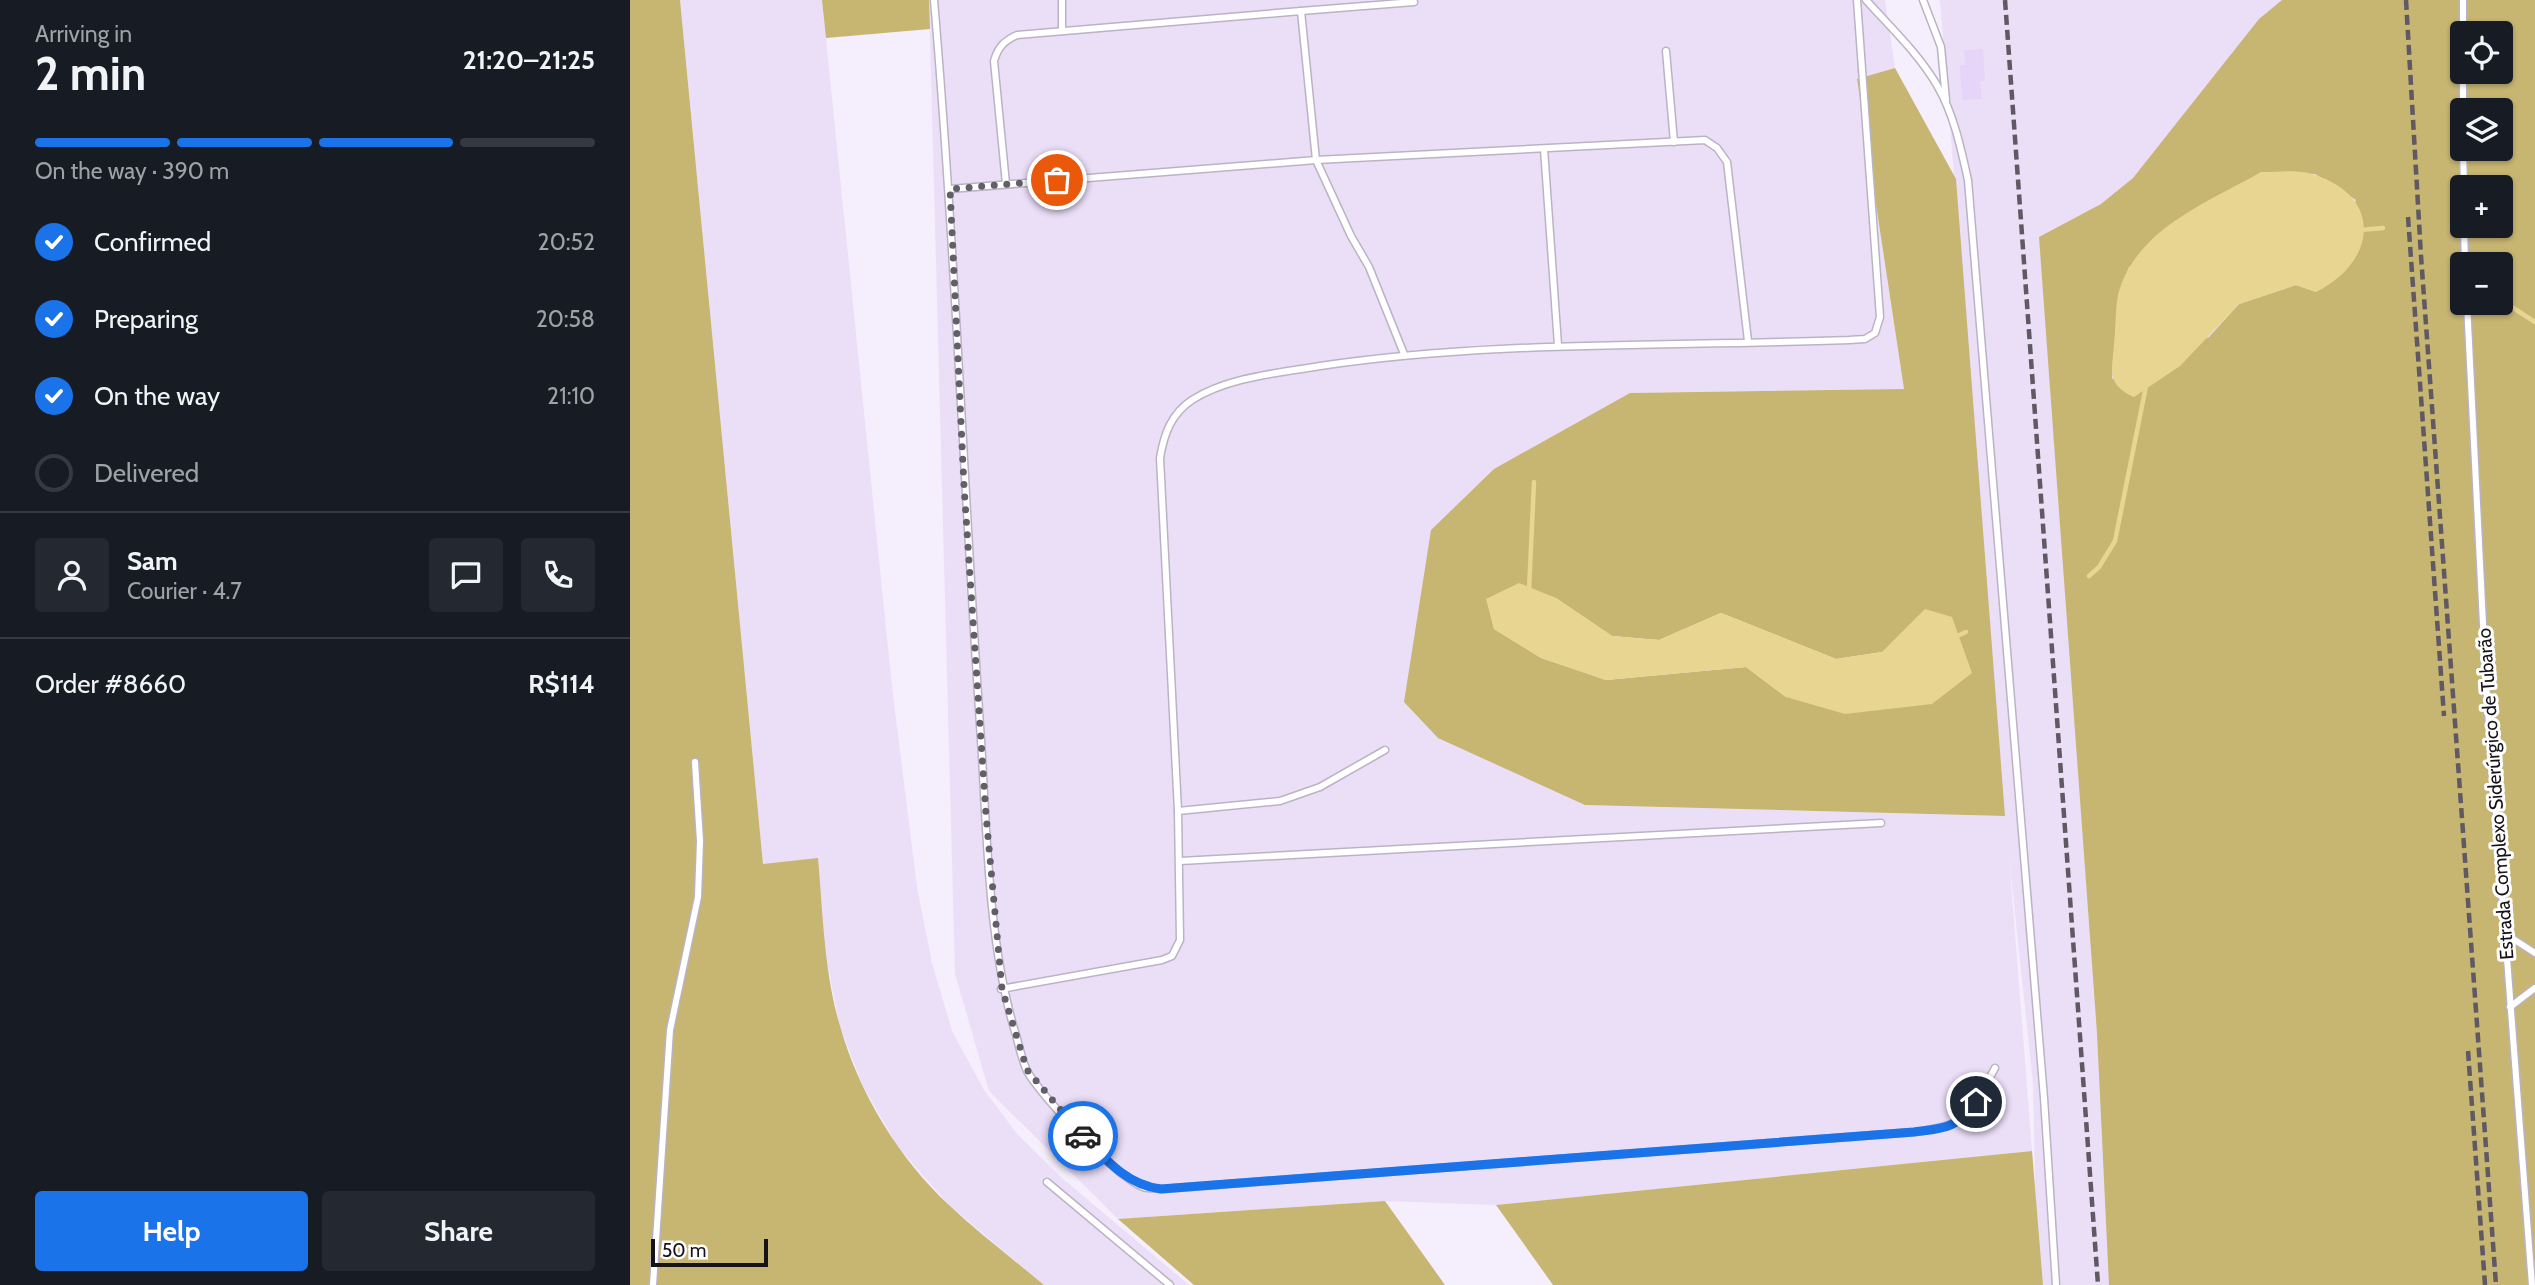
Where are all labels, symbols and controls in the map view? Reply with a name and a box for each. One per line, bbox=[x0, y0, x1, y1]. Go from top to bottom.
text: Arriving in bbox=[35, 20, 132, 48]
map controls bbox=[2450, 21, 2513, 315]
button: locate bbox=[2450, 21, 2513, 84]
text: 21:20–21:25 bbox=[463, 44, 595, 76]
text: 2 min bbox=[35, 46, 146, 102]
button: layers bbox=[2450, 98, 2513, 161]
pin bbox=[1027, 150, 1087, 210]
text: On the way · 390 m bbox=[35, 157, 229, 185]
icon: bag bbox=[1038, 161, 1076, 199]
button: + bbox=[2450, 175, 2513, 238]
icon: check bbox=[35, 223, 73, 261]
text: Confirmed bbox=[94, 226, 211, 258]
text: 20:52 bbox=[538, 228, 595, 256]
button: − bbox=[2450, 252, 2513, 315]
icon: check bbox=[35, 300, 73, 338]
text: Preparing bbox=[94, 303, 198, 335]
text: 20:58 bbox=[536, 305, 595, 333]
icon: check bbox=[35, 377, 73, 415]
text: On the way bbox=[94, 380, 220, 412]
text: 21:10 bbox=[547, 382, 595, 410]
text: Delivered bbox=[94, 457, 199, 489]
button: person bbox=[35, 538, 109, 612]
button: chat bbox=[429, 538, 503, 612]
button: phone bbox=[521, 538, 595, 612]
text: Sam bbox=[127, 545, 178, 577]
text: Courier · 4.7 bbox=[127, 577, 242, 605]
street label: Estrada Complexo Siderúrgico de Tubarão bbox=[2472, 627, 2519, 961]
text: Order #8660 bbox=[35, 668, 186, 700]
text: R$114 bbox=[528, 668, 595, 700]
pin bbox=[1946, 1072, 2006, 1132]
icon: home bbox=[1957, 1083, 1995, 1121]
courier bbox=[1048, 1101, 1118, 1171]
icon: car bbox=[1064, 1117, 1102, 1155]
button: Help bbox=[35, 1191, 308, 1271]
button: Share bbox=[322, 1191, 595, 1271]
scale bar bbox=[651, 1236, 768, 1268]
text: 50 m bbox=[662, 1239, 706, 1262]

